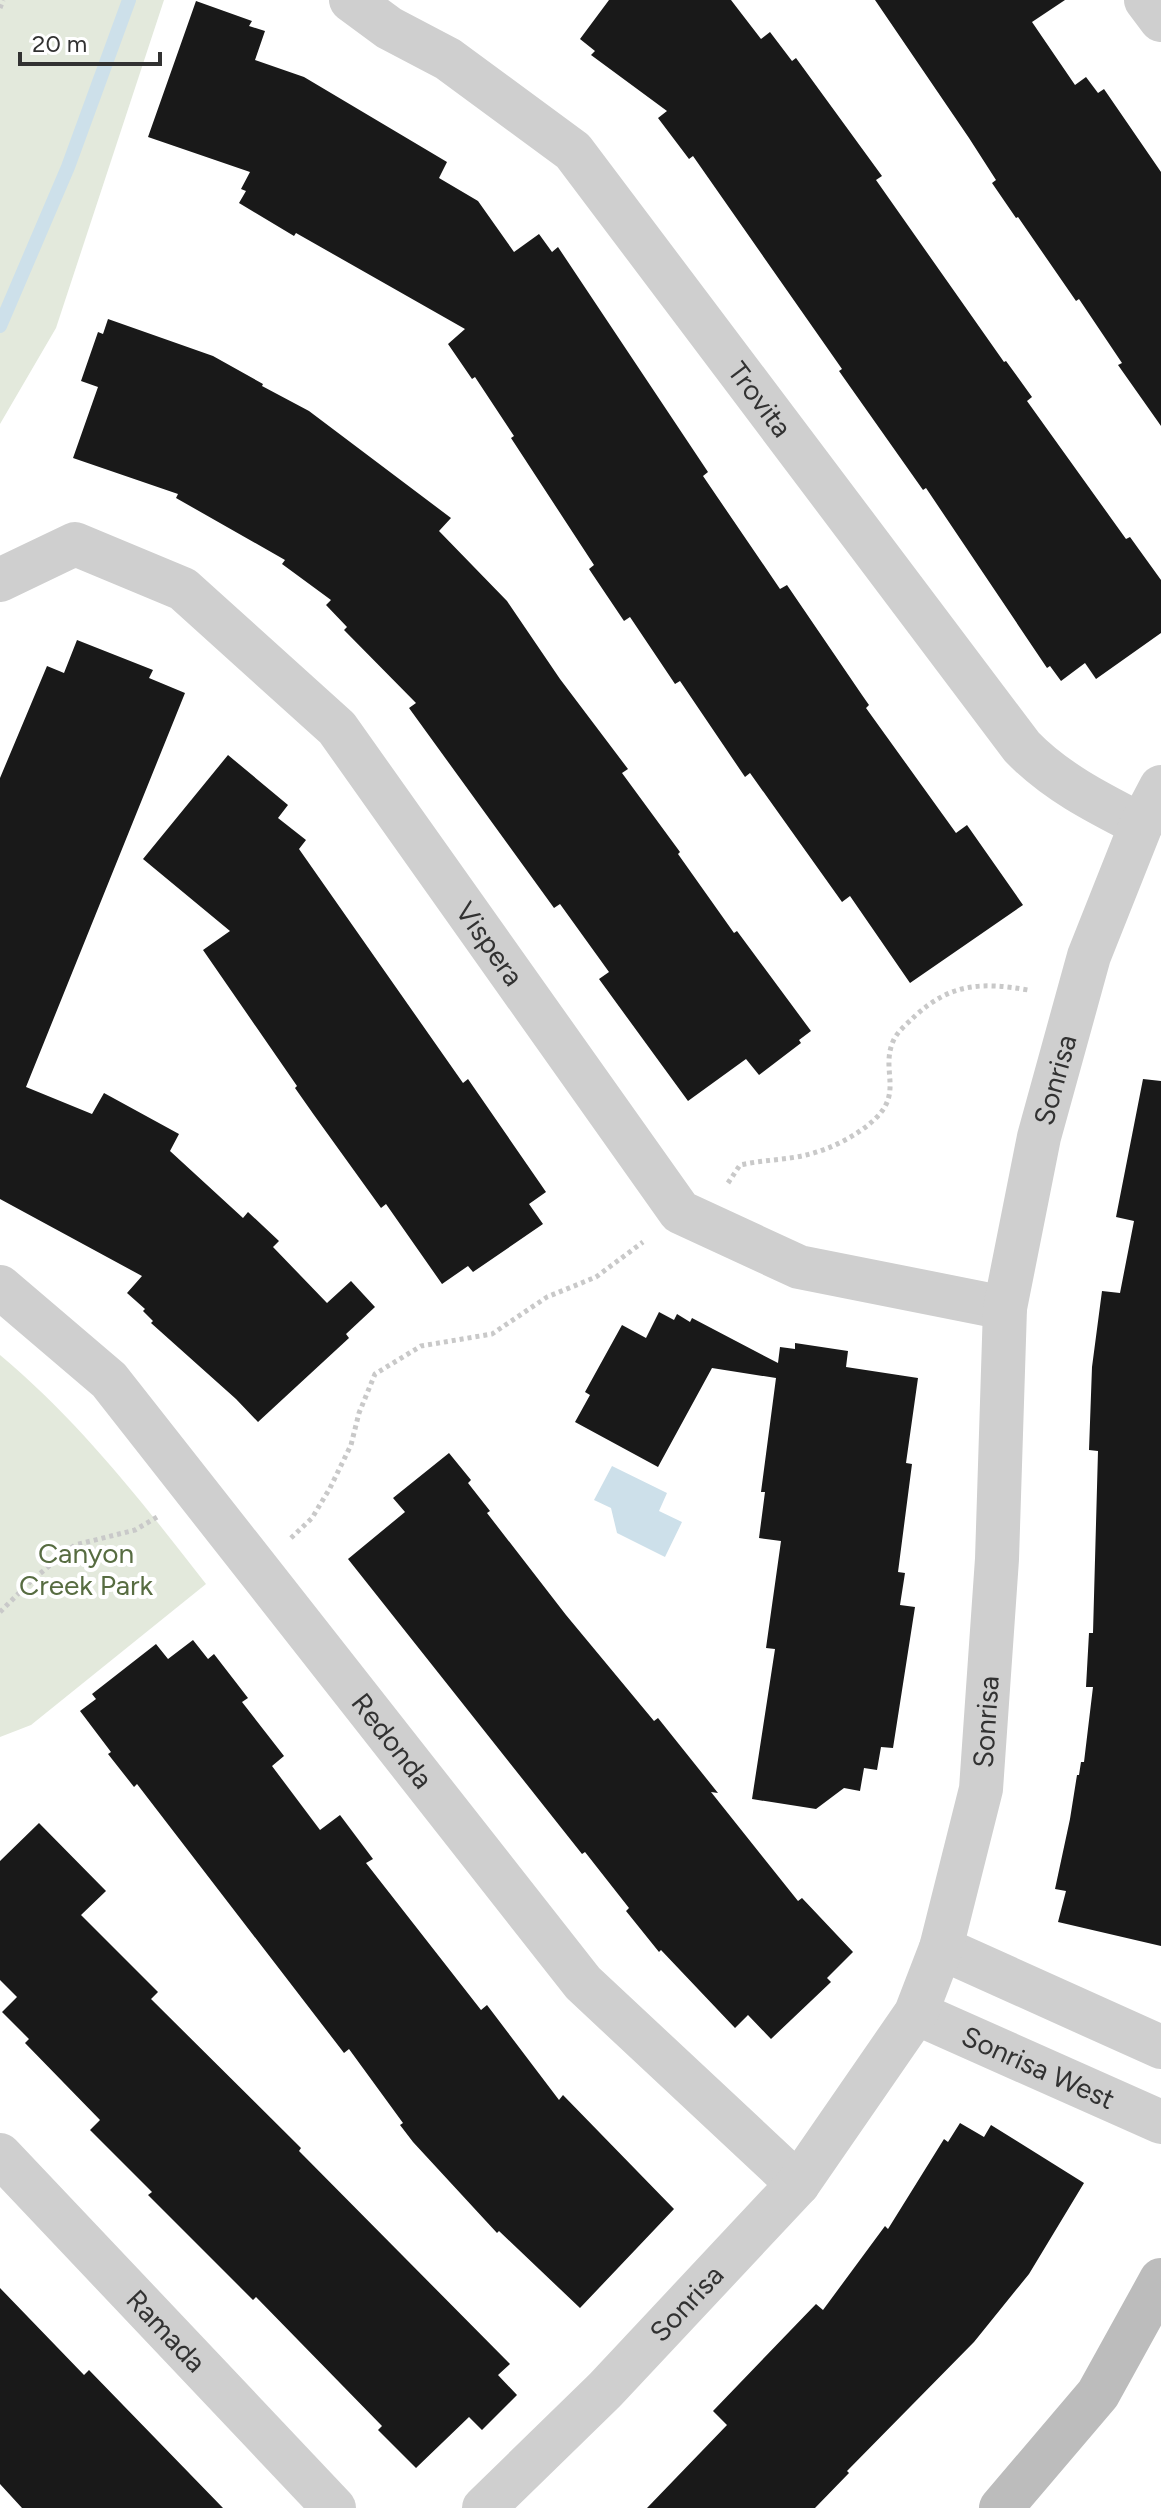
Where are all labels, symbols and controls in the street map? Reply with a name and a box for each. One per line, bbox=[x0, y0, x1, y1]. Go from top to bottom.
scale bar bbox=[20, 16, 160, 66]
text: 20 m bbox=[32, 29, 87, 58]
street label: Trovita bbox=[721, 355, 799, 444]
street label: Vispera bbox=[449, 895, 531, 992]
street label: Sonrisa bbox=[1026, 1031, 1083, 1129]
park label: Canyon Creek Park bbox=[19, 1536, 153, 1602]
street label: Sonrisa bbox=[966, 1675, 1006, 1769]
street label: Redonda bbox=[345, 1686, 440, 1795]
street label: Sonrisa West bbox=[957, 2019, 1120, 2116]
street label: Sonrisa bbox=[642, 2258, 730, 2349]
street label: Ramada bbox=[119, 2283, 213, 2379]

